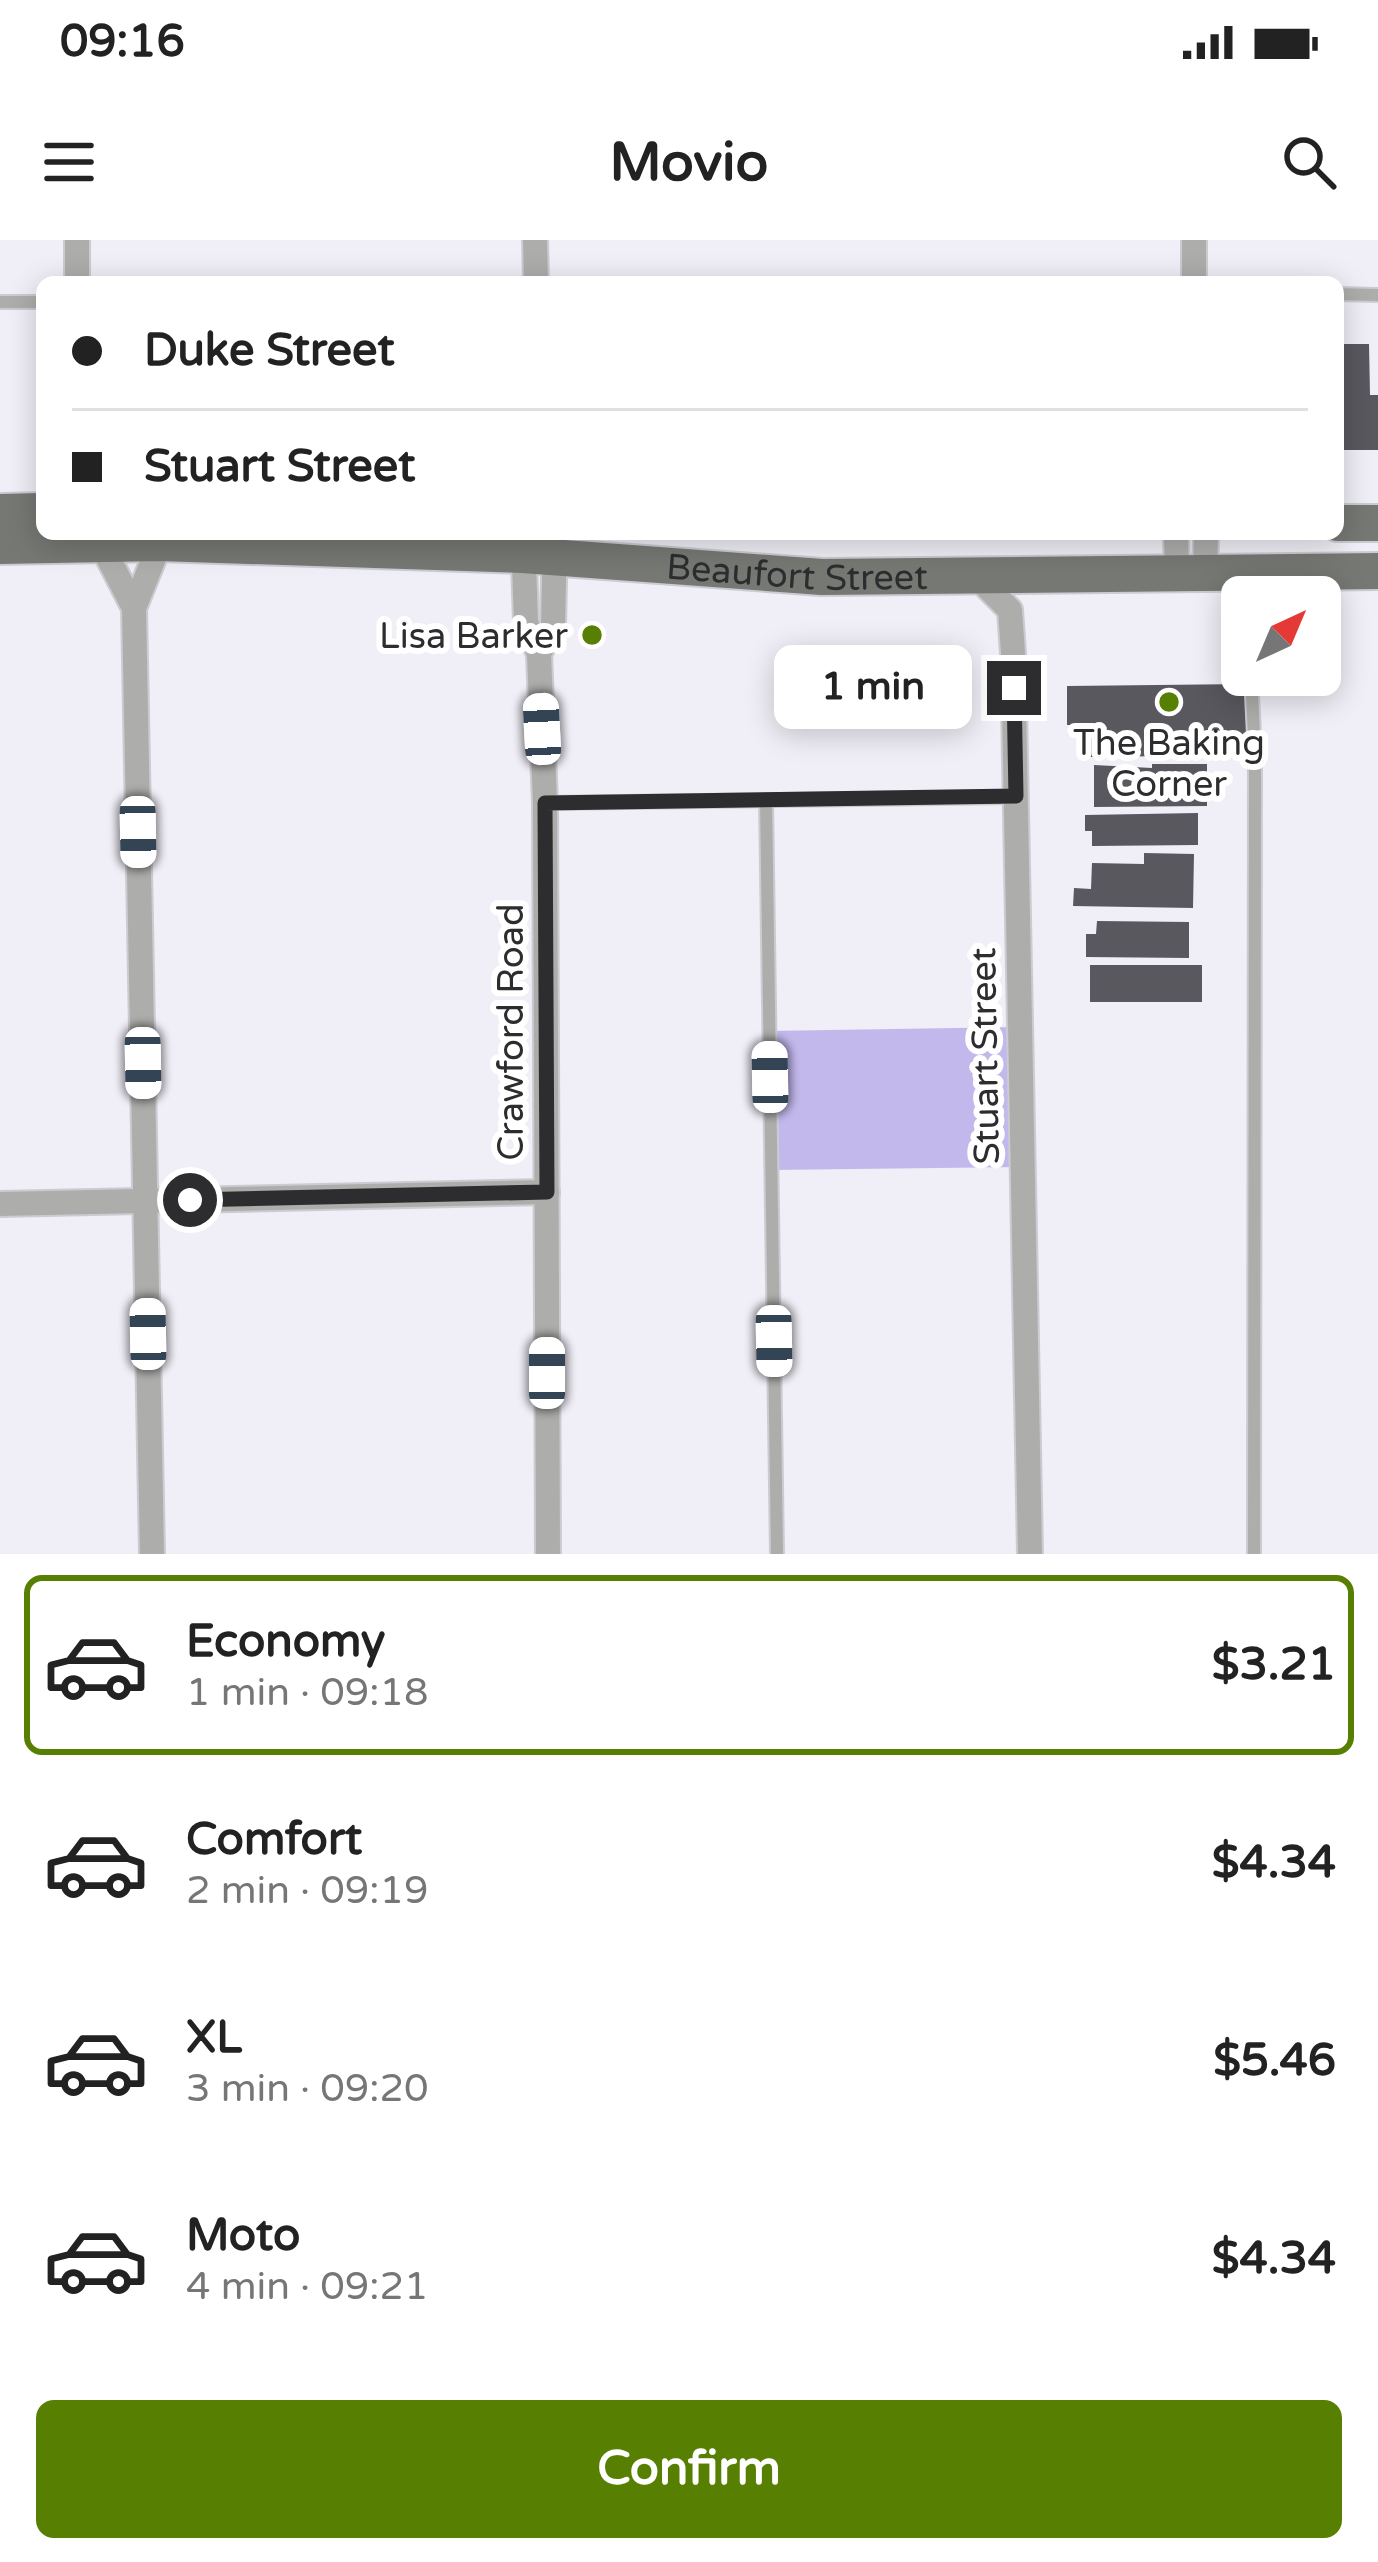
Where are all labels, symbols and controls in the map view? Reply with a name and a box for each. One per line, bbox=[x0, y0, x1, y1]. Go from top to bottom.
text: 09:16 bbox=[60, 15, 185, 69]
icon: menu bbox=[36, 129, 102, 195]
icon: search bbox=[1276, 129, 1342, 195]
text: Movio bbox=[610, 130, 768, 195]
text: Duke Street bbox=[144, 324, 395, 378]
text: Stuart Street bbox=[144, 440, 415, 494]
street label: Beaufort Street bbox=[665, 546, 928, 600]
north arrow bbox=[1221, 576, 1341, 696]
map controls bbox=[1221, 576, 1341, 696]
place label: Lisa Barker bbox=[379, 615, 568, 658]
marker: Lisa Barker bbox=[579, 622, 605, 648]
callout: 1 min bbox=[774, 646, 972, 730]
route end bbox=[987, 661, 1041, 715]
text: 1 min bbox=[821, 663, 925, 710]
marker: The Baking Corner bbox=[1156, 689, 1182, 715]
car bbox=[522, 692, 562, 766]
place label: The Baking Corner bbox=[1073, 722, 1265, 806]
car bbox=[119, 796, 157, 868]
street label: Crawford Road bbox=[490, 903, 533, 1161]
street label: Stuart Street bbox=[962, 947, 1009, 1165]
car bbox=[124, 1027, 162, 1099]
car bbox=[751, 1041, 789, 1113]
route start bbox=[163, 1173, 217, 1227]
car bbox=[129, 1298, 167, 1370]
car bbox=[755, 1305, 793, 1377]
car bbox=[529, 1337, 565, 1409]
icon: car bbox=[42, 1611, 150, 1719]
text: Economy bbox=[186, 1615, 385, 1669]
text: $3.21 bbox=[1212, 1638, 1336, 1692]
text: 1 min · 09:18 bbox=[186, 1669, 428, 1716]
icon: car bbox=[42, 1809, 150, 1917]
text: Comfort bbox=[186, 1813, 362, 1867]
text: $4.34 bbox=[1212, 1836, 1336, 1890]
text: 2 min · 09:19 bbox=[186, 1867, 428, 1914]
icon: car bbox=[42, 2007, 150, 2115]
text: XL bbox=[186, 2011, 242, 2065]
text: $5.46 bbox=[1213, 2034, 1336, 2088]
text: 3 min · 09:20 bbox=[186, 2065, 428, 2112]
icon: car bbox=[42, 2205, 150, 2313]
text: Moto bbox=[186, 2209, 300, 2263]
text: $4.34 bbox=[1212, 2232, 1336, 2286]
text: 4 min · 09:21 bbox=[186, 2263, 428, 2310]
button: Confirm bbox=[36, 2400, 1342, 2538]

